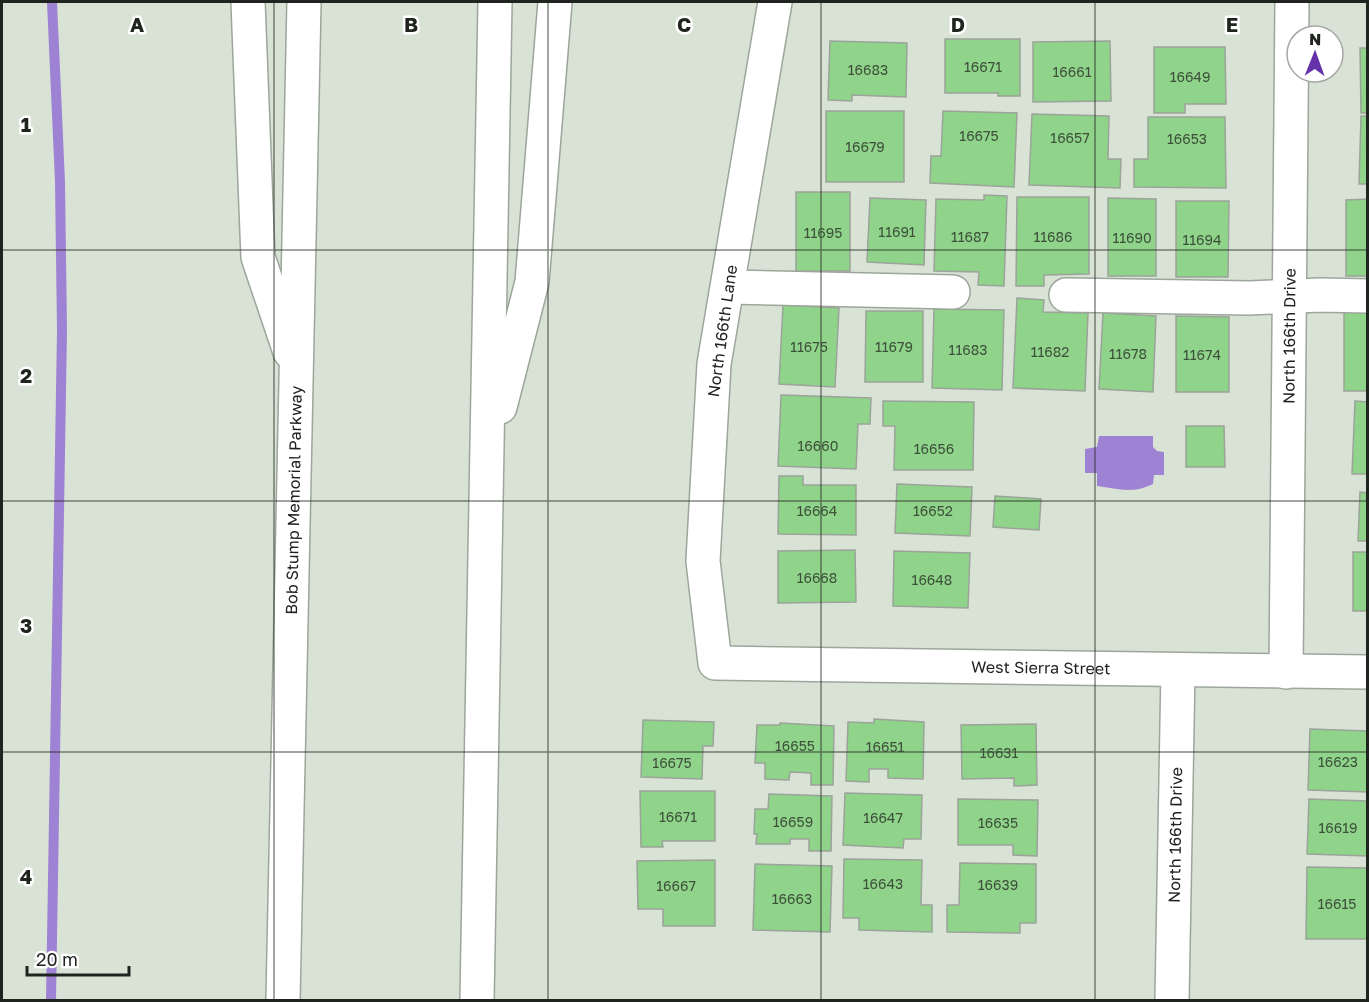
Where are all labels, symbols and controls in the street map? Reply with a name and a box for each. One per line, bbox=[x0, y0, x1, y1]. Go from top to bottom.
text: A bbox=[130, 12, 144, 36]
text: B bbox=[404, 12, 418, 36]
text: C bbox=[677, 12, 691, 36]
text: D bbox=[951, 12, 965, 36]
text: E bbox=[1226, 12, 1238, 36]
north arrow bbox=[1285, 24, 1345, 84]
text: N bbox=[1309, 29, 1322, 49]
house number: 16671 bbox=[964, 58, 1002, 75]
house number: 16683 bbox=[848, 61, 888, 78]
house number: 16661 bbox=[1053, 63, 1092, 80]
house number: 16649 bbox=[1170, 68, 1210, 85]
text: 1 bbox=[21, 112, 31, 136]
house number: 16675 bbox=[959, 127, 999, 144]
house number: 16657 bbox=[1050, 129, 1090, 146]
house number: 16653 bbox=[1167, 130, 1207, 147]
house number: 16679 bbox=[845, 138, 885, 155]
house number: 11691 bbox=[878, 223, 916, 240]
house number: 11695 bbox=[804, 224, 842, 241]
house number: 11687 bbox=[951, 228, 989, 245]
house number: 11686 bbox=[1033, 228, 1073, 245]
house number: 11690 bbox=[1112, 229, 1152, 246]
house number: 11694 bbox=[1182, 231, 1222, 248]
street label: North 166th Lane bbox=[703, 264, 741, 398]
street label: North 166th Drive bbox=[1278, 268, 1300, 404]
house number: 11675 bbox=[790, 338, 828, 355]
house number: 11679 bbox=[875, 338, 913, 355]
house number: 11683 bbox=[949, 341, 987, 358]
house number: 11682 bbox=[1031, 343, 1069, 360]
house number: 11678 bbox=[1109, 345, 1147, 362]
house number: 11674 bbox=[1183, 346, 1221, 363]
text: 2 bbox=[20, 363, 32, 387]
street label: Bob Stump Memorial Parkway bbox=[281, 385, 306, 615]
house number: 16660 bbox=[798, 437, 838, 454]
house number: 16656 bbox=[914, 440, 954, 457]
house number: 16664 bbox=[797, 502, 837, 519]
house number: 16652 bbox=[913, 502, 953, 519]
house number: 16668 bbox=[797, 569, 837, 586]
house number: 16648 bbox=[912, 571, 952, 588]
text: 3 bbox=[20, 613, 32, 637]
street label: West Sierra Street bbox=[971, 657, 1111, 678]
house number: 16655 bbox=[775, 737, 815, 754]
house number: 16651 bbox=[866, 738, 905, 755]
house number: 16631 bbox=[980, 744, 1019, 761]
house number: 16623 bbox=[1318, 753, 1358, 770]
house number: 16675 bbox=[652, 754, 692, 771]
street label: North 166th Drive bbox=[1164, 767, 1186, 903]
house number: 16671 bbox=[659, 808, 697, 825]
house number: 16647 bbox=[863, 809, 903, 826]
house number: 16659 bbox=[773, 813, 813, 830]
house number: 16635 bbox=[978, 814, 1018, 831]
house number: 16619 bbox=[1319, 819, 1358, 836]
text: 4 bbox=[20, 864, 32, 888]
house number: 16643 bbox=[863, 875, 903, 892]
house number: 16639 bbox=[978, 876, 1018, 893]
house number: 16667 bbox=[656, 877, 696, 894]
house number: 16663 bbox=[772, 890, 812, 907]
house number: 16615 bbox=[1318, 895, 1356, 912]
scale bar bbox=[27, 939, 129, 977]
text: 20 m bbox=[36, 948, 78, 970]

